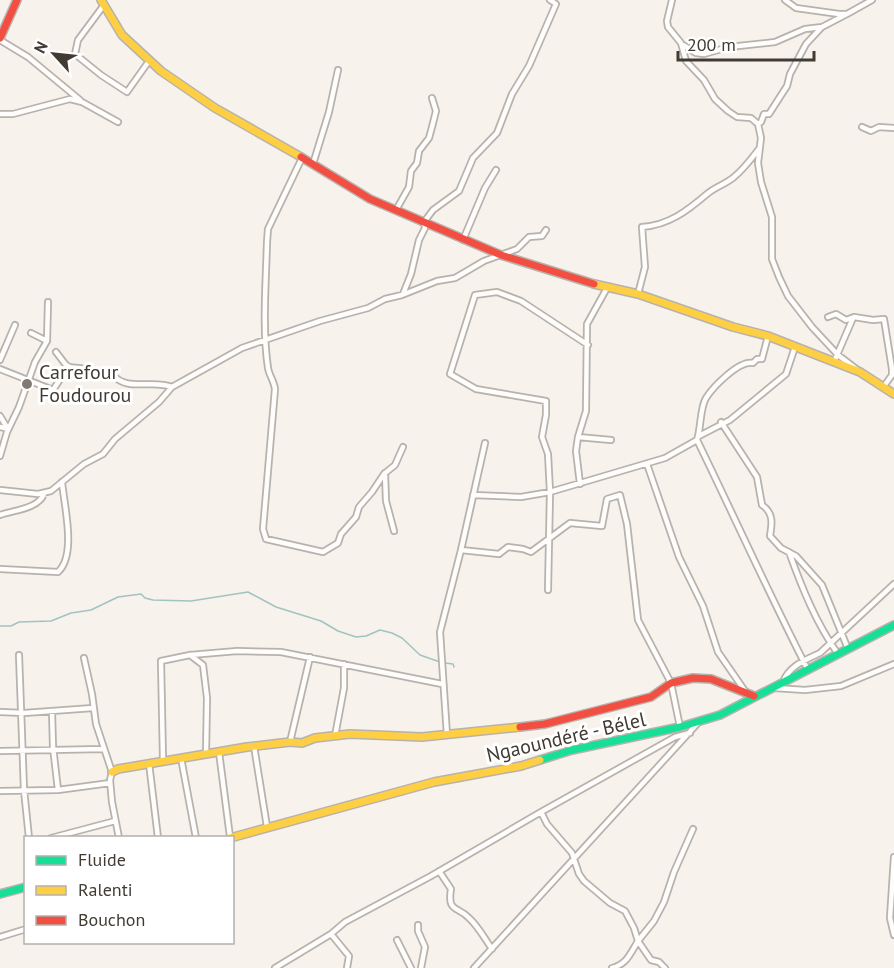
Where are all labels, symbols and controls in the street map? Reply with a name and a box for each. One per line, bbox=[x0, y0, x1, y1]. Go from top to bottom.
north arrow bbox=[24, 24, 84, 84]
scale bar bbox=[678, 24, 814, 62]
text: 200 m bbox=[687, 33, 736, 56]
text: N bbox=[29, 38, 52, 56]
place label: Carrefour Foudourou bbox=[39, 359, 131, 408]
marker: Carrefour Foudourou bbox=[20, 377, 34, 391]
street label: Ngaoundéré - Bélel bbox=[484, 706, 648, 768]
legend bbox=[24, 836, 234, 944]
text: Fluide bbox=[78, 848, 126, 871]
text: Ralenti bbox=[78, 878, 133, 901]
text: Bouchon bbox=[78, 908, 145, 931]

